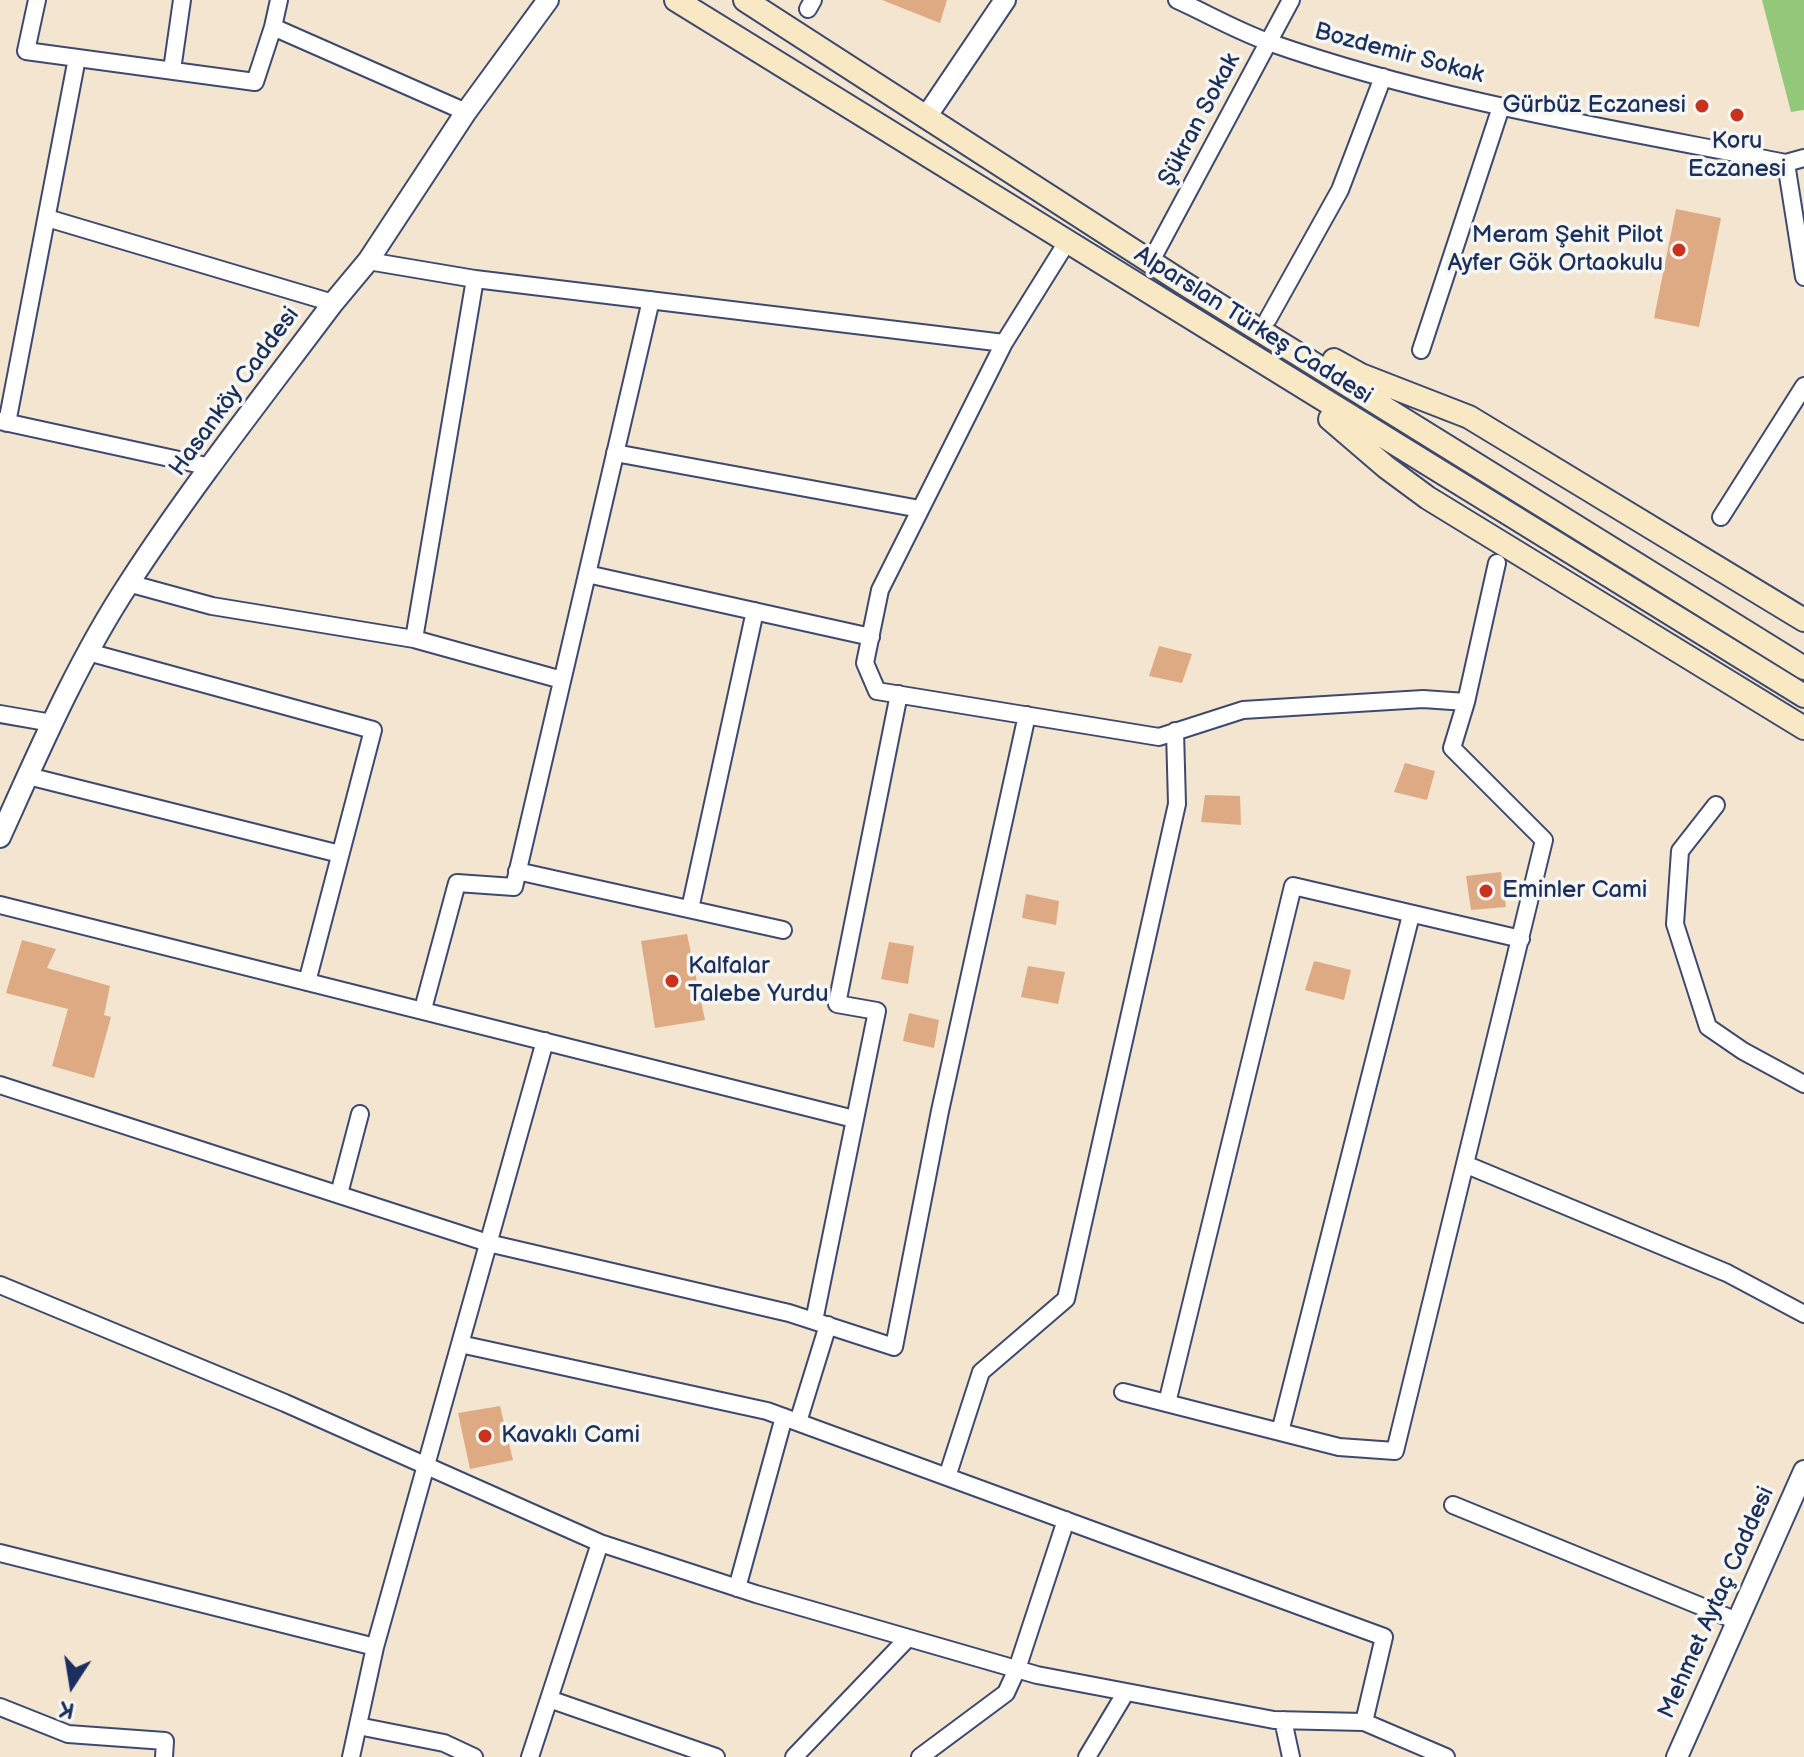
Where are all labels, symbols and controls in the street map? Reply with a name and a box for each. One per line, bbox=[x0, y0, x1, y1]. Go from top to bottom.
street label: Bozdemir Sokak bbox=[1311, 18, 1487, 90]
street label: Şükran Sokak bbox=[1153, 49, 1247, 191]
place label: Gürbüz Eczanesi bbox=[1502, 92, 1686, 120]
marker: Gürbüz Eczanesi bbox=[1693, 97, 1711, 115]
marker: Koru Eczanesi bbox=[1728, 106, 1746, 124]
place label: Koru Eczanesi bbox=[1688, 128, 1786, 184]
place label: Meram Şehit Pilot Ayfer Gök Ortaokulu bbox=[1447, 222, 1663, 278]
street label: Alparslan Türkeş Caddesi bbox=[1129, 241, 1377, 411]
marker: Meram Şehit Pilot Ayfer Gök Ortaokulu bbox=[1670, 241, 1688, 259]
street label: Hasanköy Caddesi bbox=[164, 302, 306, 482]
place label: Eminler Cami bbox=[1502, 877, 1647, 905]
marker: Eminler Cami bbox=[1477, 882, 1495, 900]
place label: Kalfalar Talebe Yurdu bbox=[688, 953, 829, 1009]
marker: Kalfalar Talebe Yurdu bbox=[663, 972, 681, 990]
place label: Kavaklı Cami bbox=[501, 1422, 640, 1450]
marker: Kavaklı Cami bbox=[476, 1427, 494, 1445]
street label: Mehmet Aytaç Caddesi bbox=[1653, 1483, 1781, 1723]
north arrow bbox=[32, 1645, 112, 1725]
text: K bbox=[57, 1694, 77, 1724]

